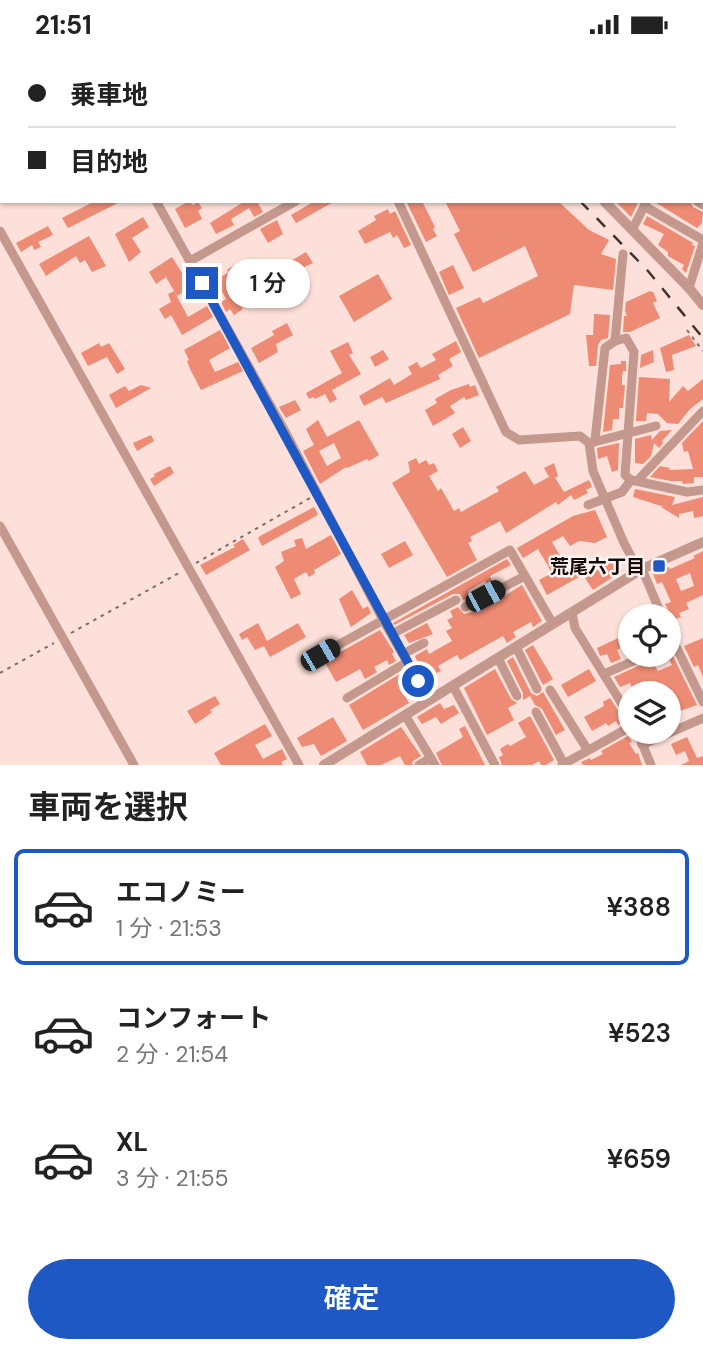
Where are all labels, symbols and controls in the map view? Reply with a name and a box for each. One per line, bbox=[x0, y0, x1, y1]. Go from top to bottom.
text: 21:51 bbox=[35, 8, 92, 42]
text: 乗車地 bbox=[70, 78, 148, 112]
text: 目的地 bbox=[70, 145, 148, 179]
callout: 1 分 bbox=[227, 259, 310, 307]
route end bbox=[186, 267, 218, 299]
text: 1 分 bbox=[250, 268, 286, 298]
place label: 荒尾六丁目 bbox=[550, 554, 645, 579]
marker: 荒尾六丁目 bbox=[651, 558, 667, 574]
car bbox=[462, 577, 509, 615]
map controls bbox=[618, 604, 681, 744]
button: locate bbox=[618, 604, 681, 667]
car bbox=[297, 635, 344, 675]
route start bbox=[402, 665, 434, 697]
button: layers bbox=[618, 681, 681, 744]
text: 車両を選択 bbox=[28, 786, 188, 828]
text: エコノミー bbox=[116, 875, 246, 909]
icon: car bbox=[32, 876, 95, 939]
text: ¥388 bbox=[606, 890, 671, 924]
text: 1 分 · 21:53 bbox=[116, 913, 222, 943]
text: コンフォート bbox=[116, 1001, 271, 1035]
icon: car bbox=[32, 1002, 95, 1065]
text: ¥523 bbox=[608, 1016, 671, 1050]
text: 2 分 · 21:54 bbox=[116, 1039, 228, 1069]
text: XL bbox=[116, 1125, 148, 1159]
icon: car bbox=[32, 1128, 95, 1191]
text: ¥659 bbox=[607, 1142, 671, 1176]
text: 3 分 · 21:55 bbox=[116, 1163, 229, 1193]
button: 確定 bbox=[28, 1259, 675, 1339]

